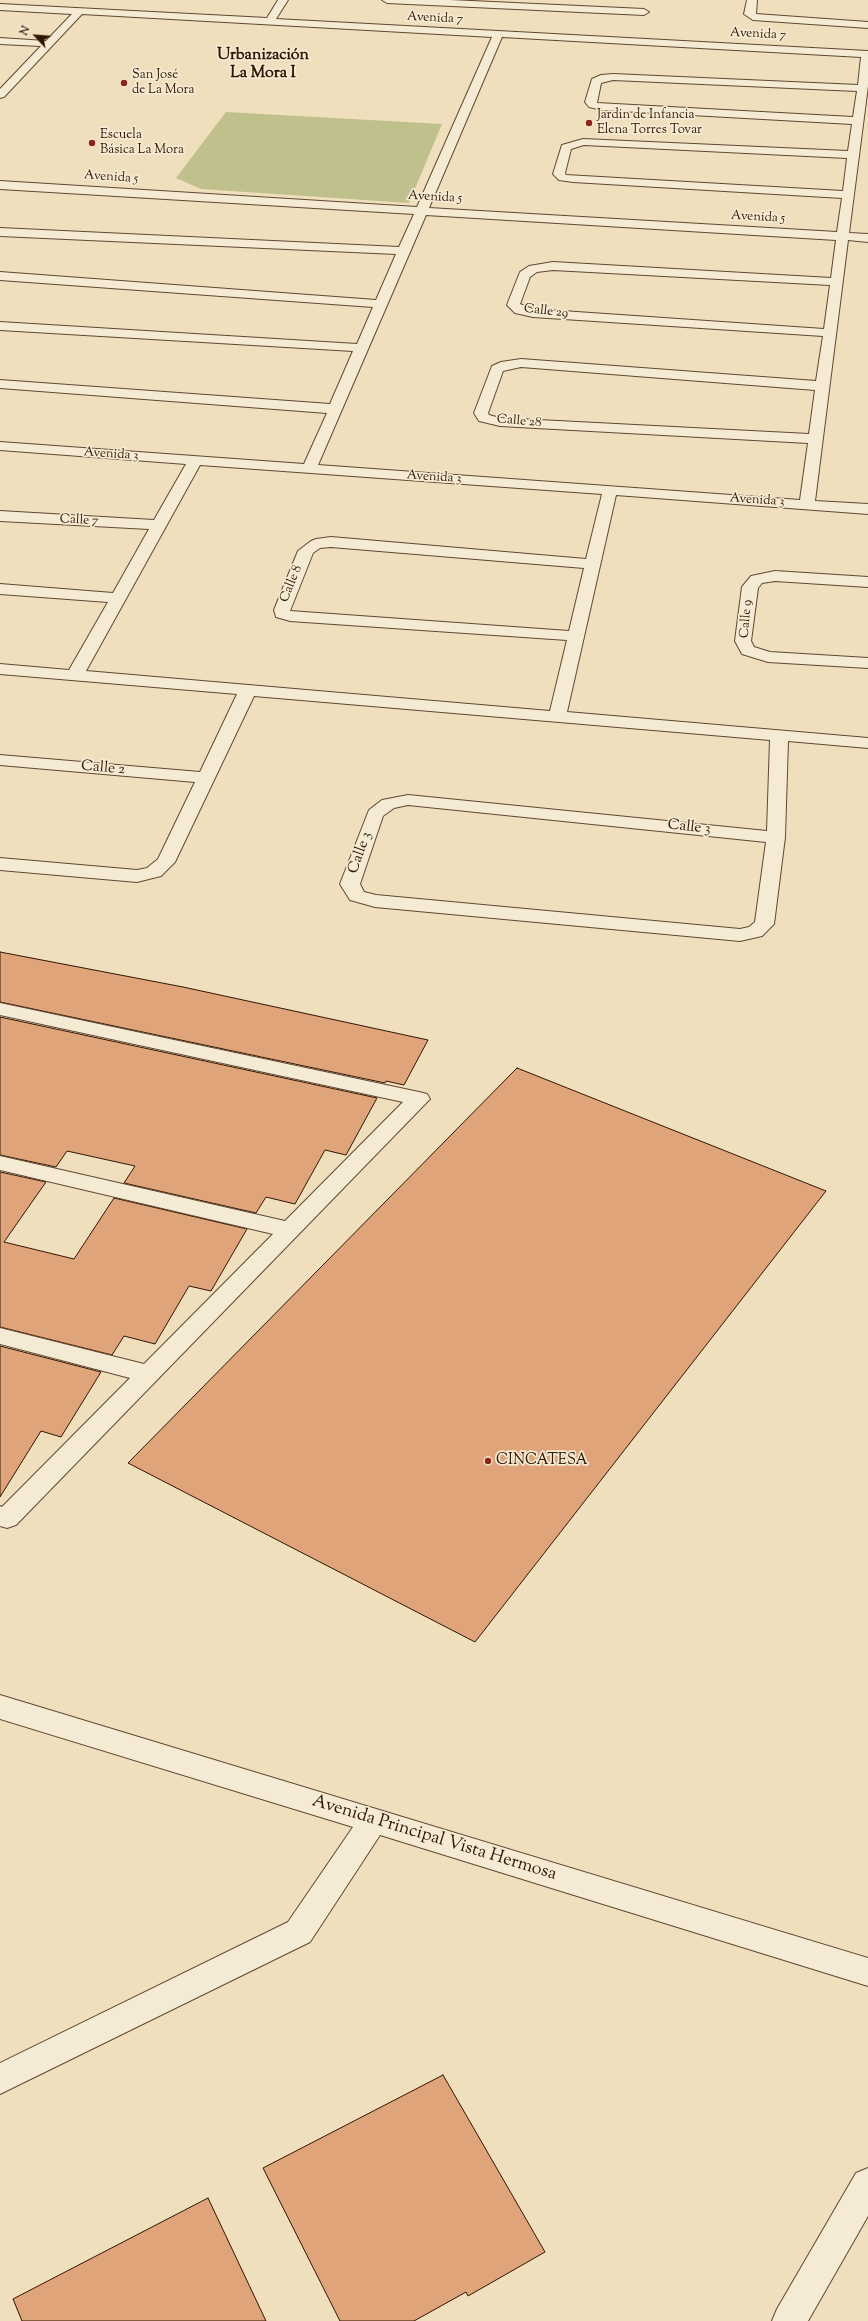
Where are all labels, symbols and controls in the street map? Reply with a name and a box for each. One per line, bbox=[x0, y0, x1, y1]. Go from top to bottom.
street label: Avenida 7 bbox=[406, 10, 464, 28]
north arrow bbox=[16, 16, 56, 56]
text: N bbox=[16, 23, 34, 38]
street label: Avenida 7 bbox=[729, 26, 787, 44]
district label: Urbanización La Mora I bbox=[217, 46, 309, 84]
place label: San José de La Mora bbox=[132, 68, 194, 99]
marker: San José de La Mora bbox=[119, 78, 129, 88]
place label: Jardin de Infancia Elena Torres Tovar bbox=[597, 108, 702, 139]
marker: Jardin de Infancia Elena Torres Tovar bbox=[584, 118, 594, 128]
place label: Escuela Básica La Mora bbox=[100, 128, 184, 159]
marker: Escuela Básica La Mora bbox=[87, 138, 97, 148]
street label: Avenida 5 bbox=[83, 168, 139, 188]
street label: Avenida 5 bbox=[408, 189, 462, 207]
street label: Avenida 5 bbox=[731, 209, 785, 227]
street label: Calle 29 bbox=[523, 302, 569, 322]
street label: Calle 28 bbox=[496, 412, 542, 432]
street label: Avenida 3 bbox=[83, 445, 139, 465]
street label: Avenida 3 bbox=[406, 468, 462, 488]
street label: Avenida 3 bbox=[729, 491, 785, 511]
street label: Calle 7 bbox=[59, 512, 99, 530]
street label: Calle 8 bbox=[278, 563, 306, 605]
street label: Calle 9 bbox=[738, 599, 756, 639]
street label: Calle 2 bbox=[80, 758, 126, 780]
street label: Calle 3 bbox=[667, 817, 711, 839]
street label: Calle 3 bbox=[345, 830, 377, 876]
place label: CINCATESA bbox=[496, 1452, 588, 1470]
marker: CINCATESA bbox=[483, 1456, 493, 1466]
street label: Avenida Principal Vista Hermosa bbox=[309, 1791, 559, 1887]

